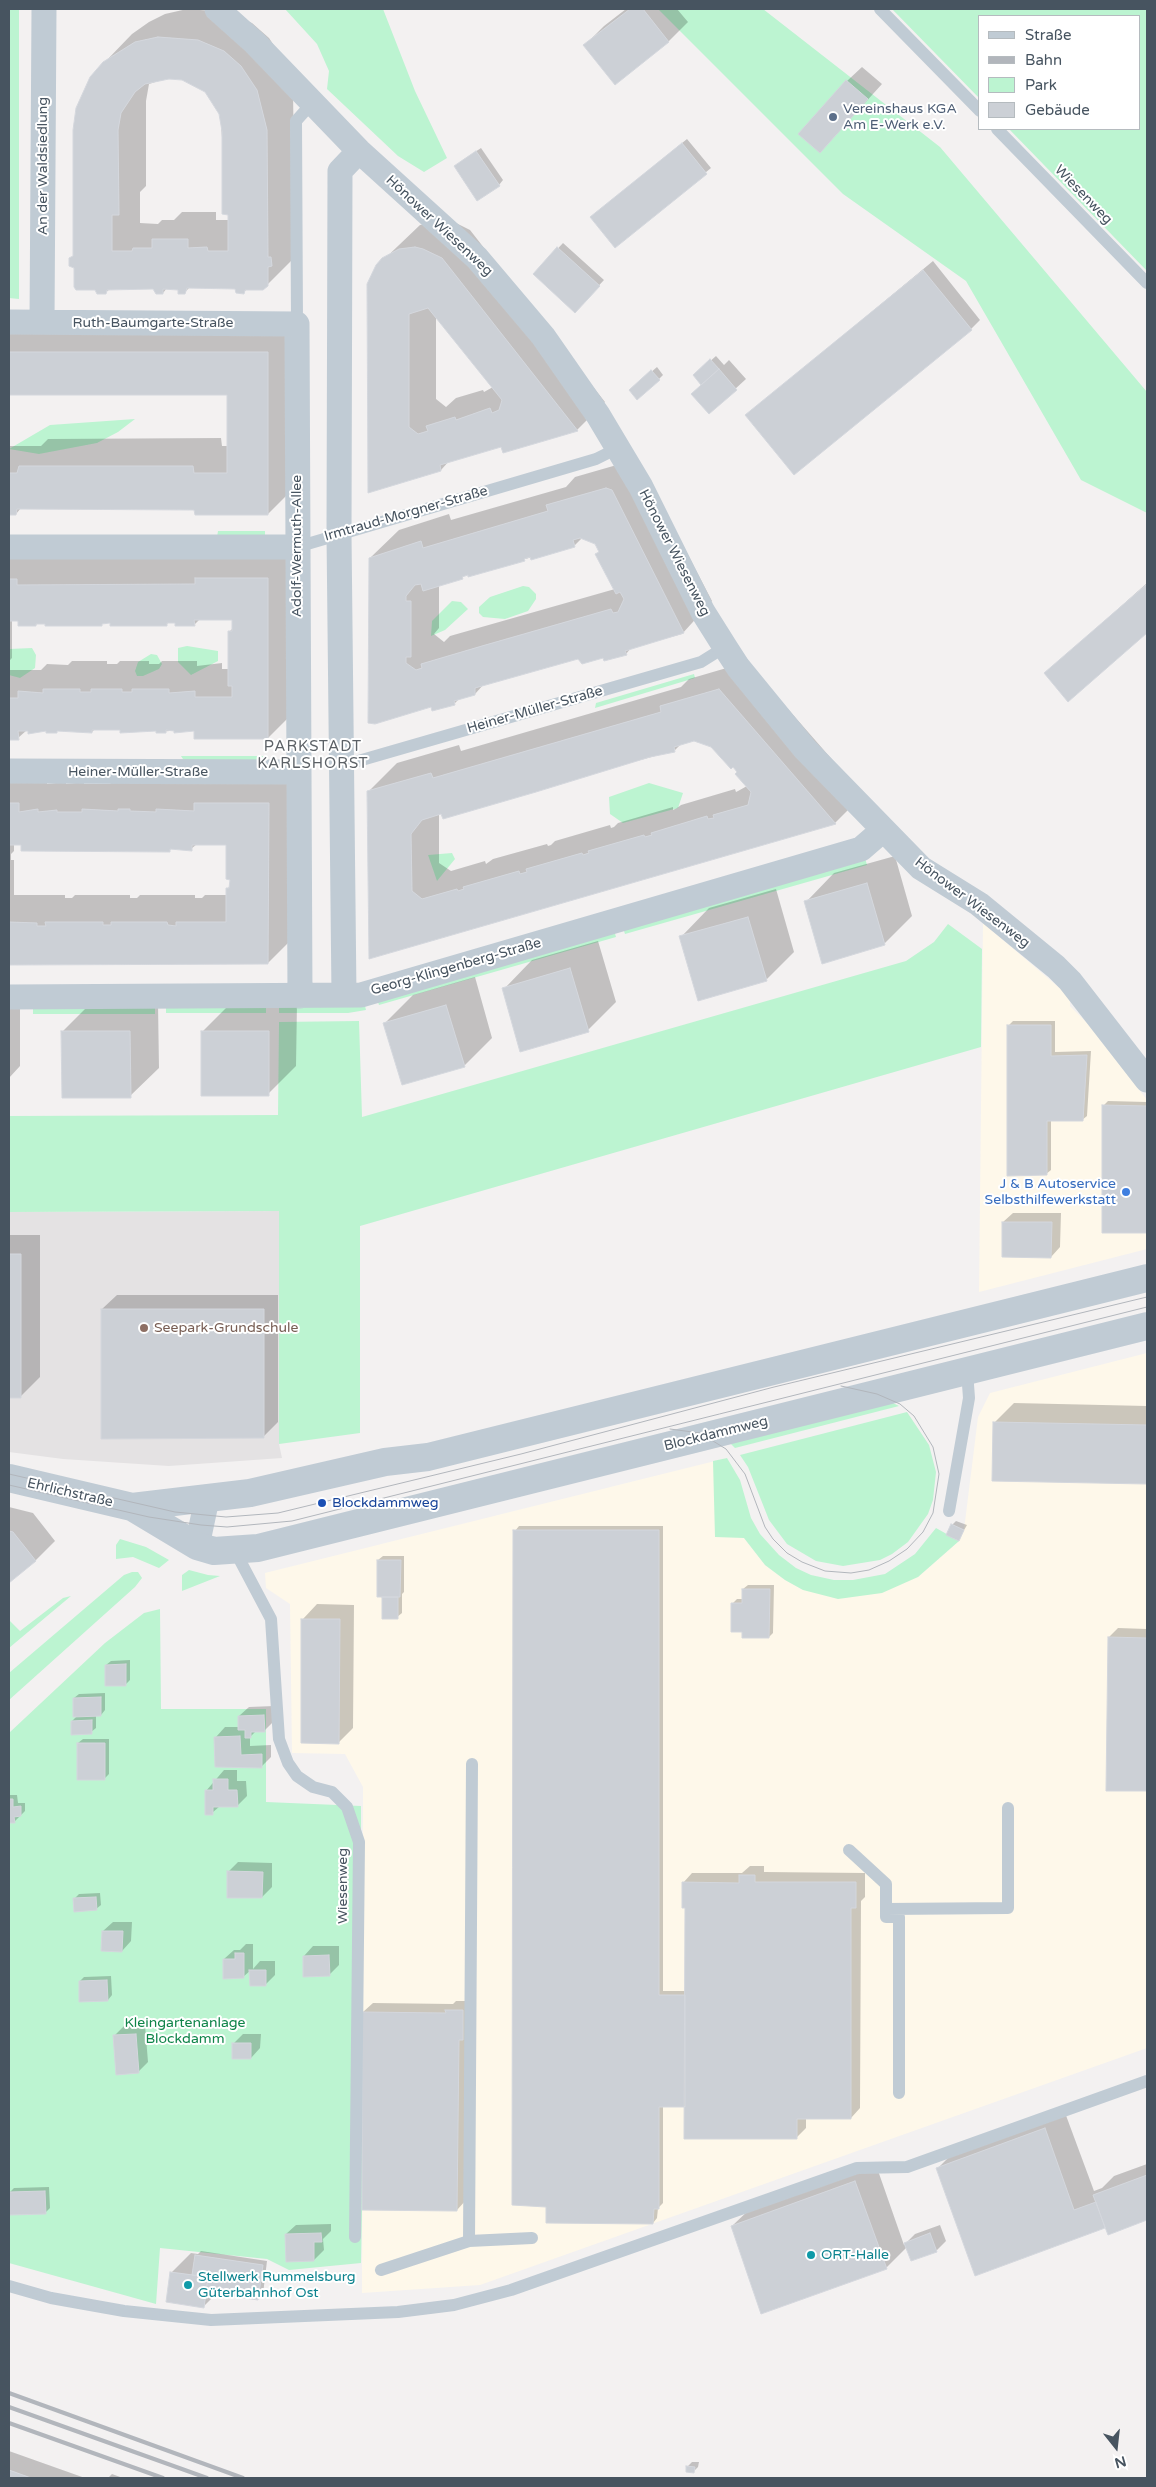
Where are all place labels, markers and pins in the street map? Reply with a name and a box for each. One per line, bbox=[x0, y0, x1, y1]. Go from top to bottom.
place label: Vereinshaus KGA Am E-Werk e.V. bbox=[843, 101, 957, 134]
marker: Vereinshaus KGA Am E-Werk e.V. bbox=[827, 111, 839, 123]
place label: J & B Autoservice Selbsthilfewerkstatt bbox=[985, 1176, 1116, 1208]
marker: J & B Autoservice Selbsthilfewerkstatt bbox=[1120, 1186, 1132, 1198]
place label: Seepark-Grundschule bbox=[154, 1320, 298, 1336]
marker: Seepark-Grundschule bbox=[138, 1322, 150, 1334]
place label: Blockdammweg bbox=[332, 1495, 439, 1511]
marker: Blockdammweg bbox=[316, 1497, 328, 1509]
place label: ORT-Halle bbox=[821, 2247, 889, 2263]
marker: ORT-Halle bbox=[805, 2249, 817, 2261]
place label: Stellwerk Rummelsburg Güterbahnhof Ost bbox=[198, 2269, 356, 2302]
marker: Stellwerk Rummelsburg Güterbahnhof Ost bbox=[182, 2279, 194, 2291]

